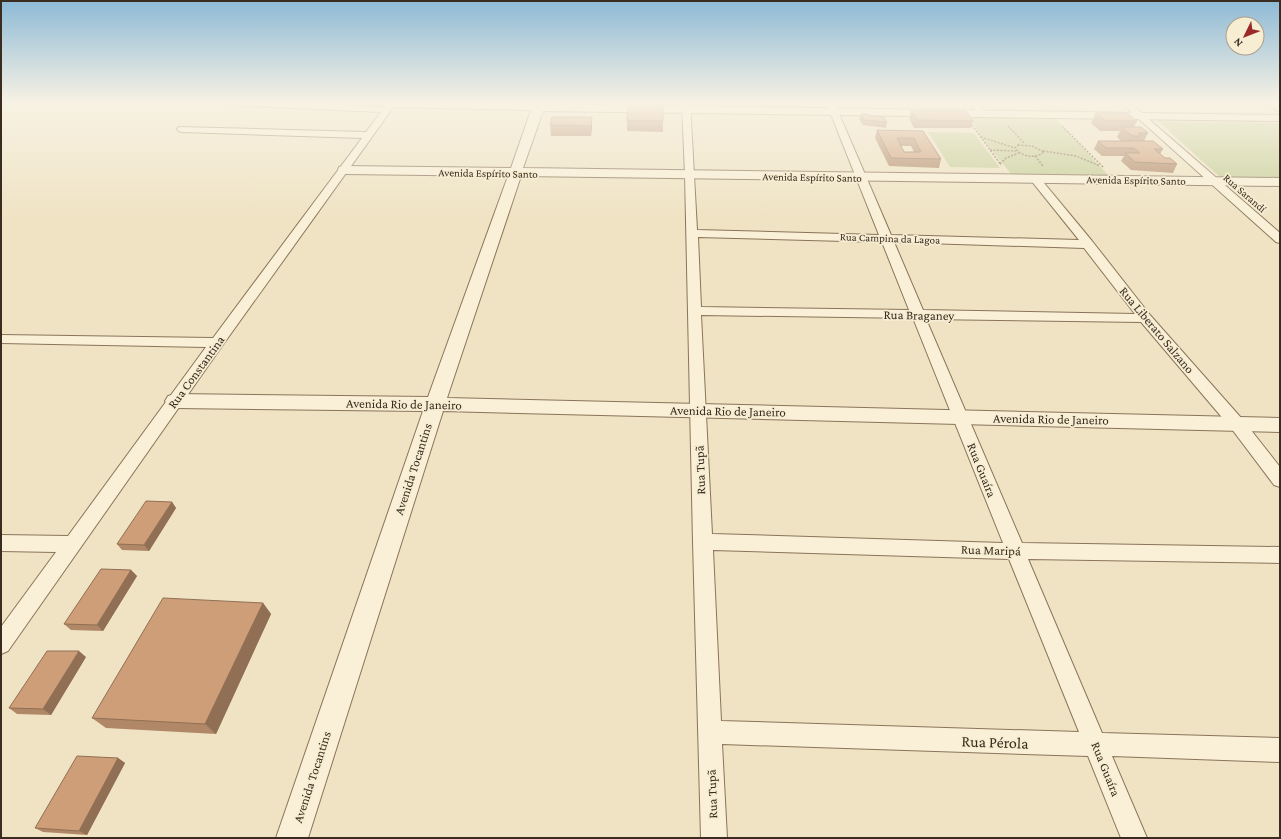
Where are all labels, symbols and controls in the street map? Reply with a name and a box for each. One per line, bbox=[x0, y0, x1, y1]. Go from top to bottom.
north arrow bbox=[1225, 16, 1265, 56]
text: N bbox=[1230, 36, 1245, 50]
street label: Avenida Espírito Santo bbox=[438, 166, 538, 181]
street label: Avenida Espírito Santo bbox=[762, 170, 862, 185]
street label: Rua Sarandí bbox=[1221, 171, 1270, 215]
street label: Avenida Espírito Santo bbox=[1086, 173, 1186, 188]
street label: Rua Campina da Lagoa bbox=[840, 230, 940, 247]
street label: Rua Liberato Salzano bbox=[1116, 284, 1198, 376]
street label: Rua Braganey bbox=[883, 307, 956, 323]
street label: Rua Constantina bbox=[165, 333, 227, 411]
street label: Avenida Rio de Janeiro bbox=[346, 395, 462, 413]
street label: Avenida Rio de Janeiro bbox=[670, 402, 786, 420]
street label: Avenida Rio de Janeiro bbox=[993, 410, 1109, 428]
street label: Avenida Tocantins bbox=[391, 421, 435, 517]
street label: Rua Guaíra bbox=[964, 441, 1000, 499]
street label: Rua Tupã bbox=[692, 445, 708, 495]
street label: Rua Maripá bbox=[961, 541, 1021, 559]
street label: Avenida Tocantins bbox=[290, 729, 334, 825]
street label: Rua Pérola bbox=[961, 732, 1029, 752]
street label: Rua Guaíra bbox=[1088, 740, 1124, 798]
street label: Rua Tupã bbox=[704, 769, 720, 819]

